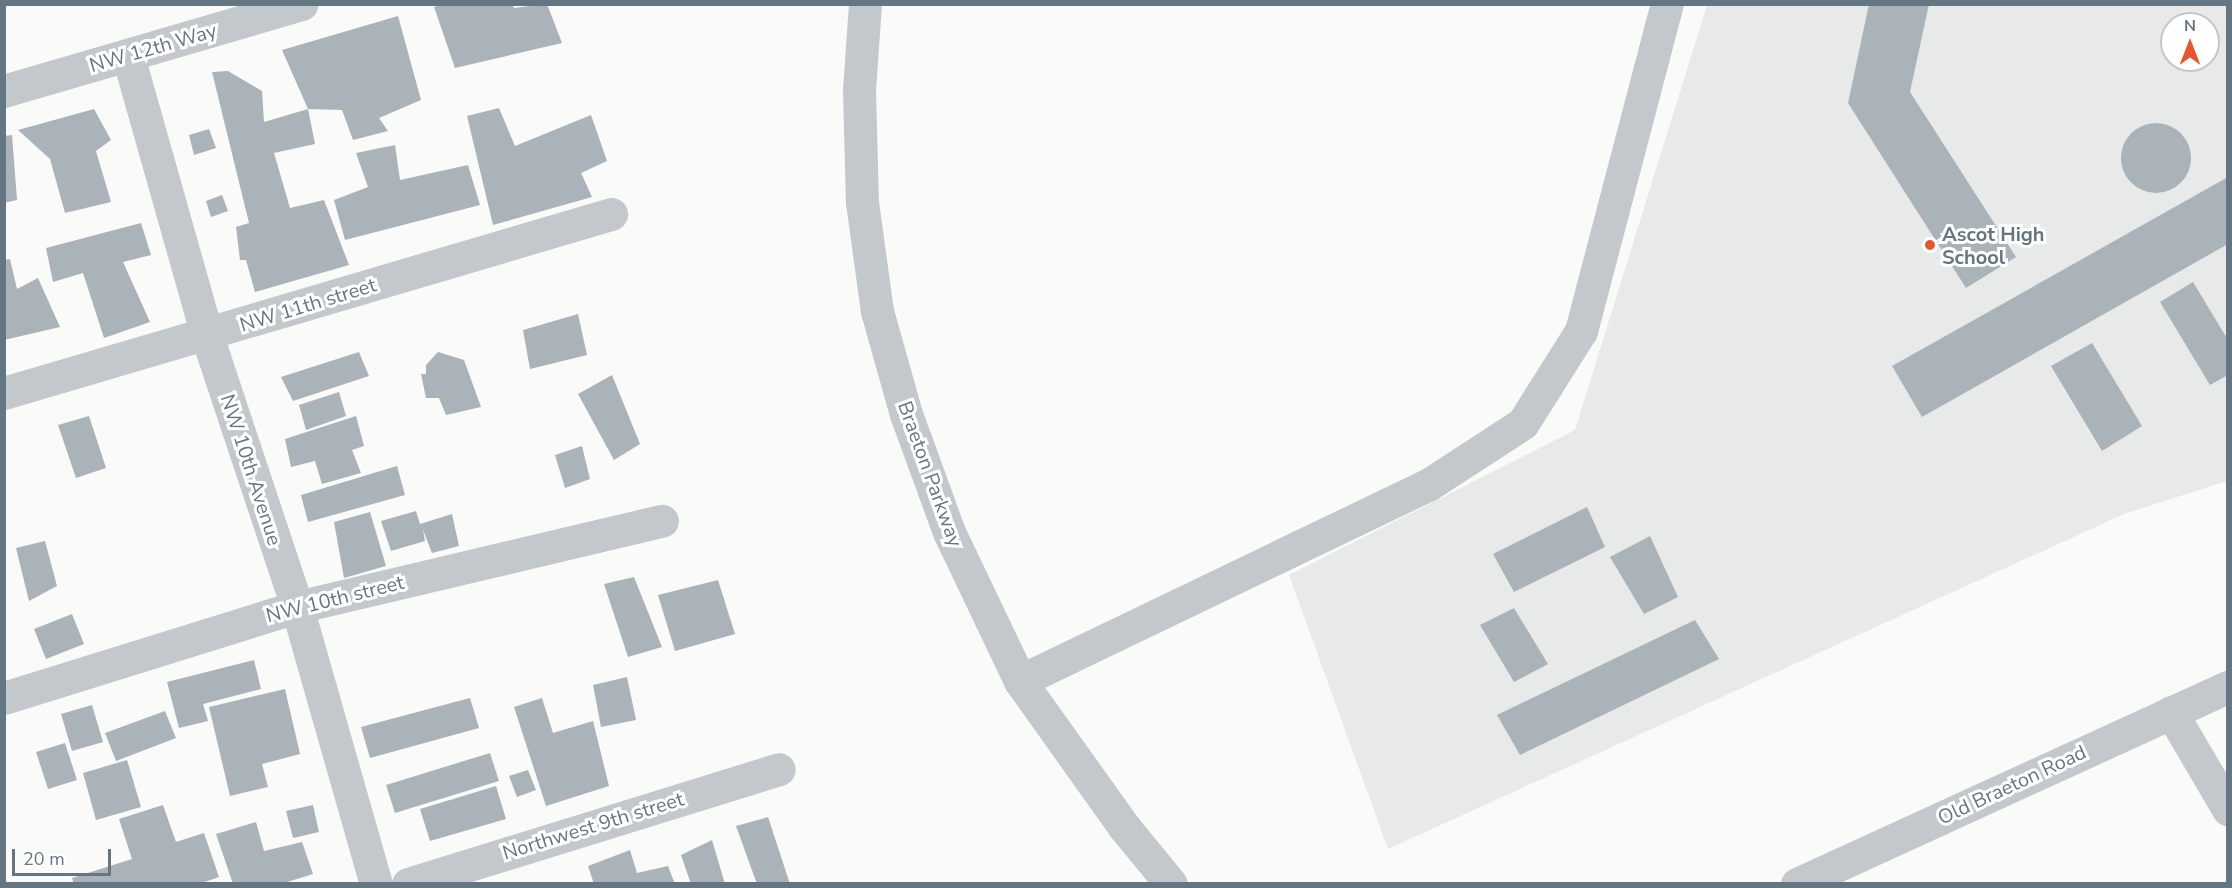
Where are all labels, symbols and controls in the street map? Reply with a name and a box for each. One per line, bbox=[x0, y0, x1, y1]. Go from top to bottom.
north arrow bbox=[2160, 12, 2220, 72]
text: N bbox=[2184, 15, 2196, 37]
street label: NW 12th Way bbox=[87, 18, 219, 78]
place label: Ascot High School bbox=[1942, 222, 2045, 269]
marker: Ascot High School bbox=[1923, 238, 1937, 252]
street label: NW 11th street bbox=[237, 273, 379, 337]
street label: NW 10th Avenue bbox=[215, 391, 287, 549]
street label: Braeton Parkway bbox=[893, 398, 967, 550]
street label: NW 10th street bbox=[264, 570, 406, 628]
street label: Old Braeton Road bbox=[1934, 740, 2090, 830]
street label: Northwest 9th street bbox=[500, 787, 686, 865]
scale bar bbox=[15, 837, 114, 875]
text: 20 m bbox=[23, 847, 65, 871]

